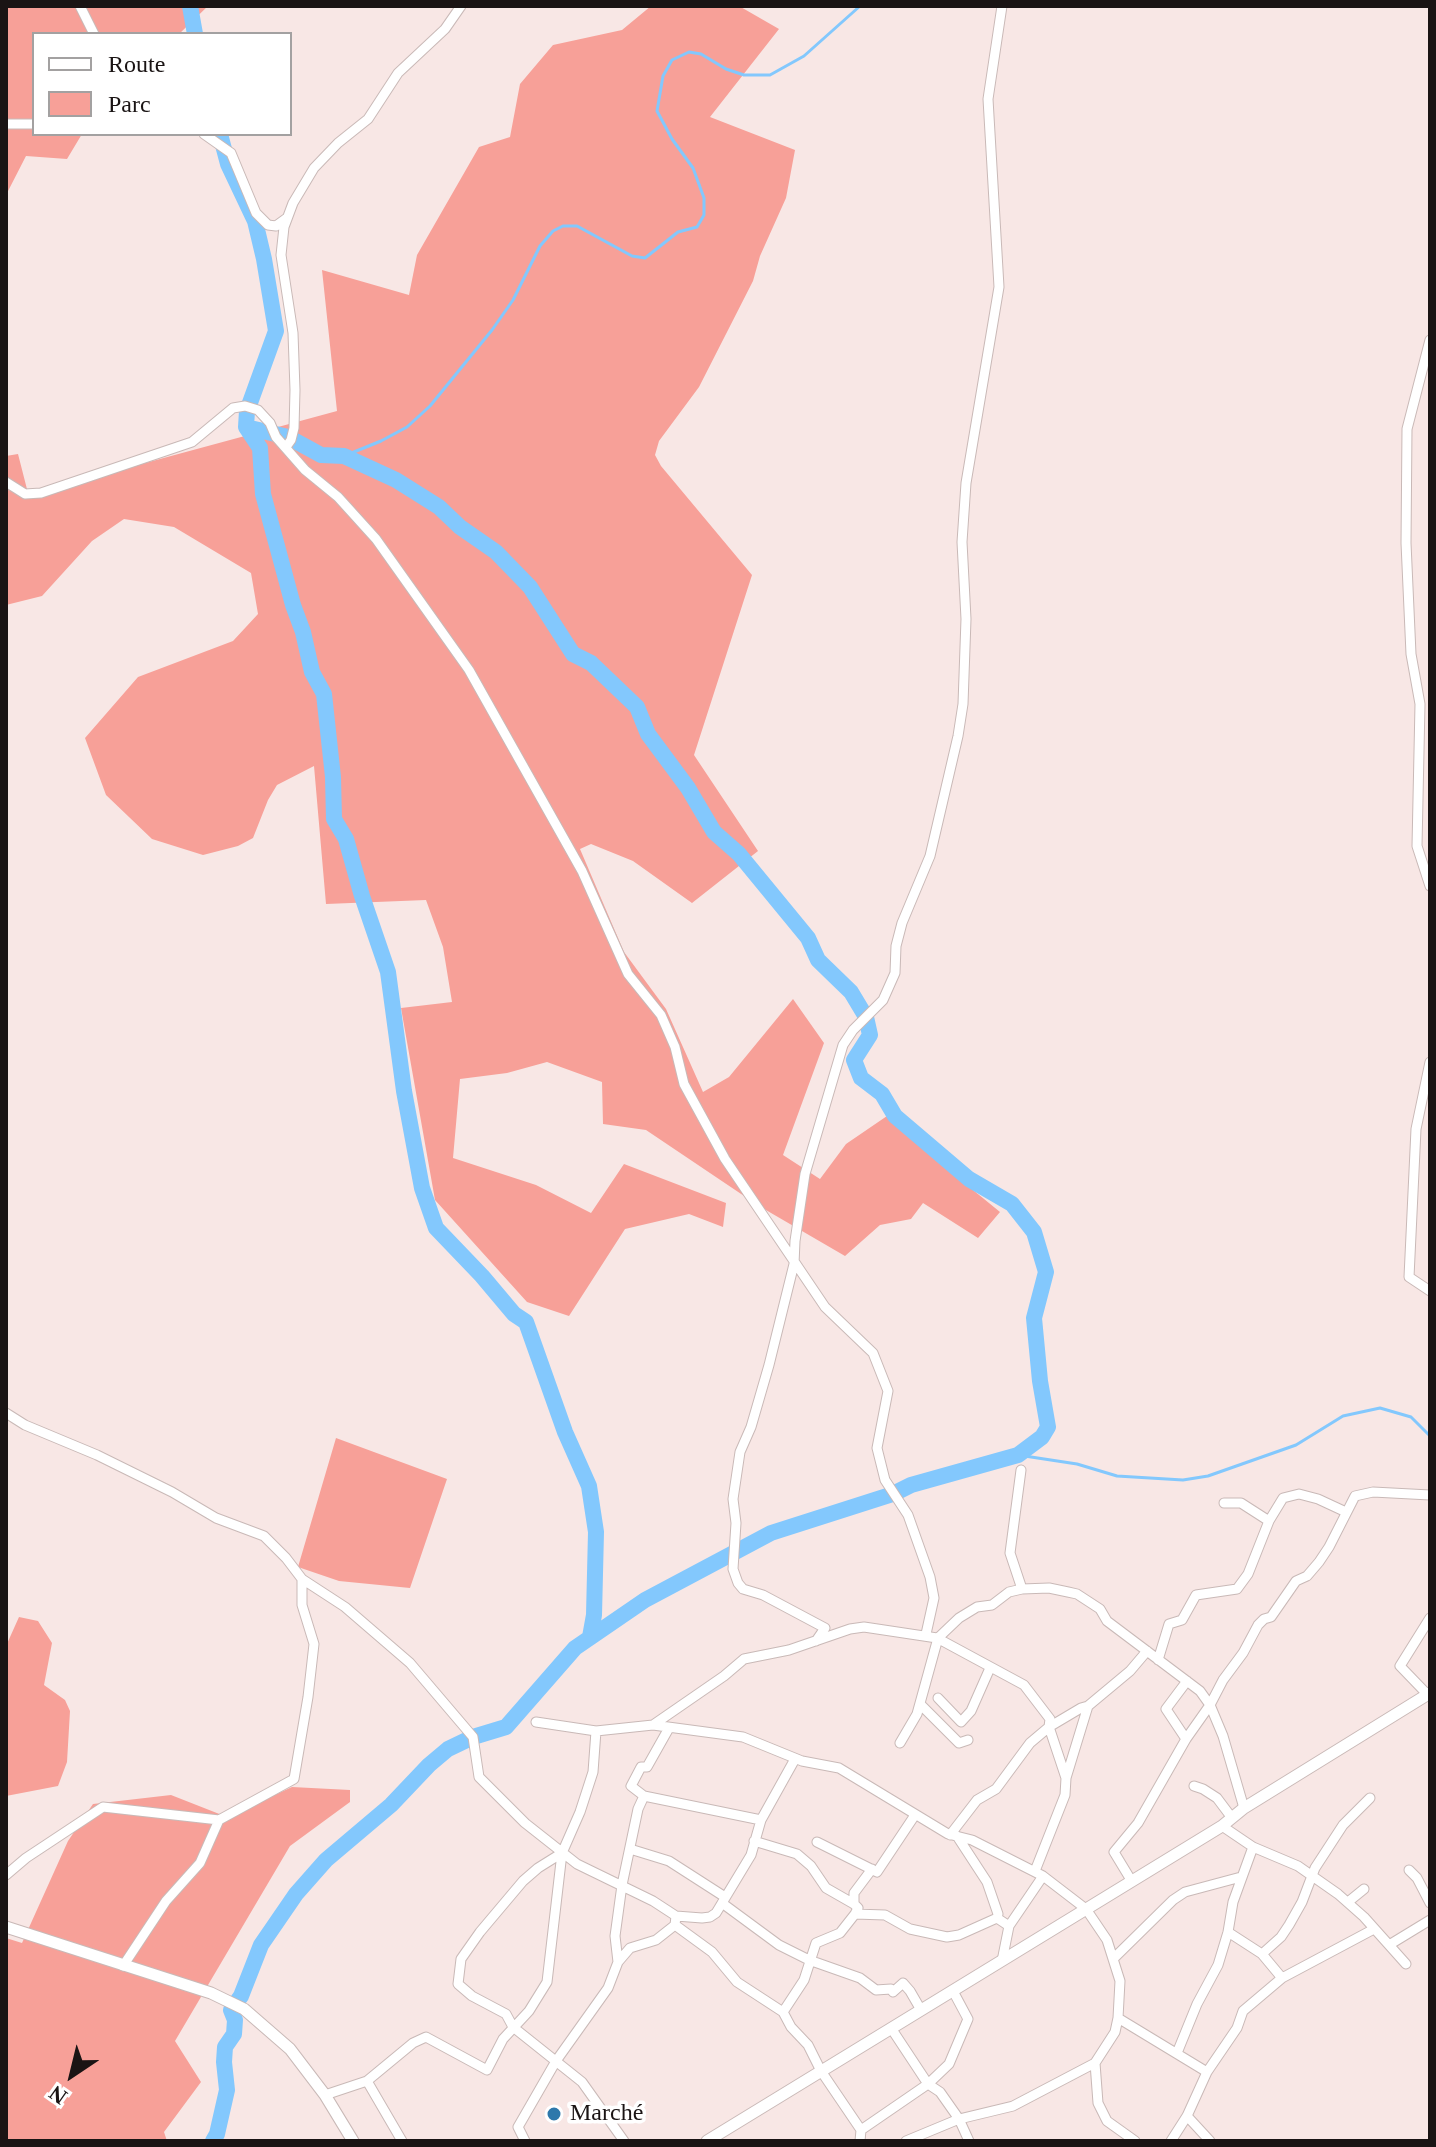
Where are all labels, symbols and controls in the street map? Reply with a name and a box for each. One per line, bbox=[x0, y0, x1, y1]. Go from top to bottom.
legend bbox=[32, 32, 292, 136]
text: Route bbox=[108, 51, 165, 77]
text: Parc bbox=[108, 91, 151, 117]
north arrow bbox=[32, 2035, 112, 2115]
text: N bbox=[44, 2080, 72, 2110]
place label: Marché bbox=[570, 2100, 643, 2128]
marker: Marché bbox=[545, 2105, 563, 2123]

